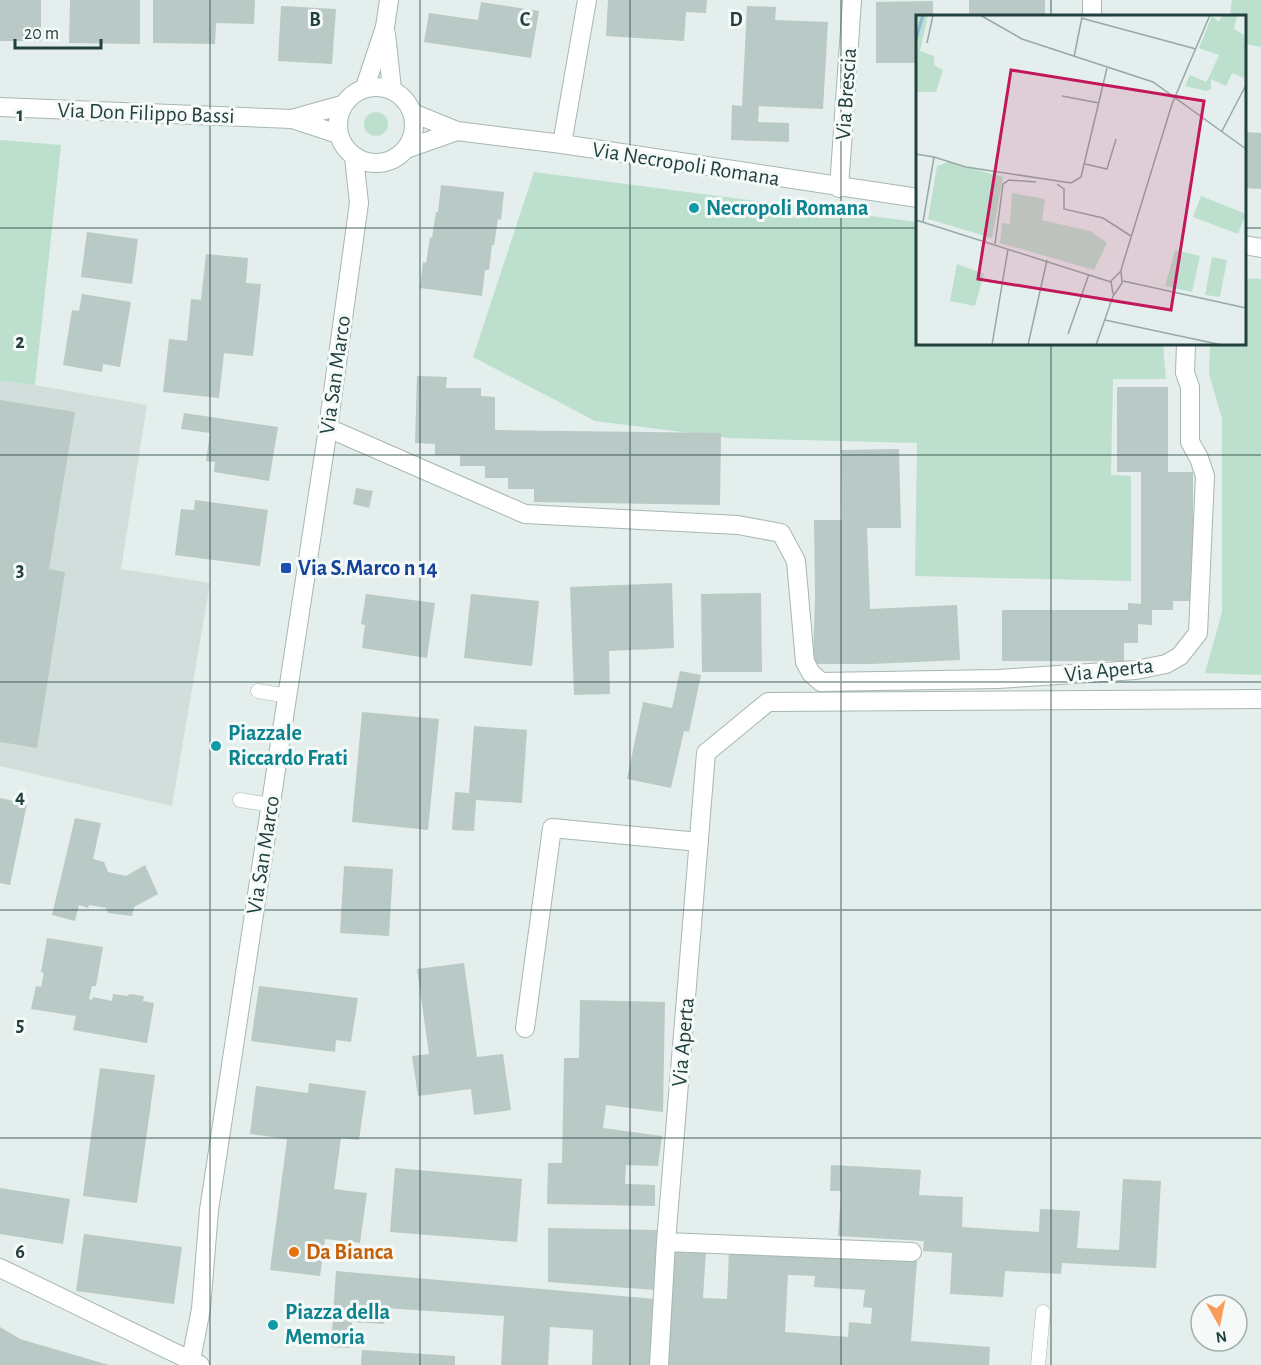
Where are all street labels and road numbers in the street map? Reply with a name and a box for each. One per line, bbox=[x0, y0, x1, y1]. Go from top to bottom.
street label: Via Brescia bbox=[832, 47, 860, 141]
street label: Via Don Filippo Bassi bbox=[57, 99, 235, 127]
street label: Via Necropoli Romana bbox=[591, 138, 781, 190]
street label: Via San Marco bbox=[316, 314, 354, 436]
street label: Via Aperta bbox=[1063, 654, 1155, 686]
street label: Via San Marco bbox=[243, 794, 283, 916]
street label: Via Aperta bbox=[668, 996, 698, 1088]

